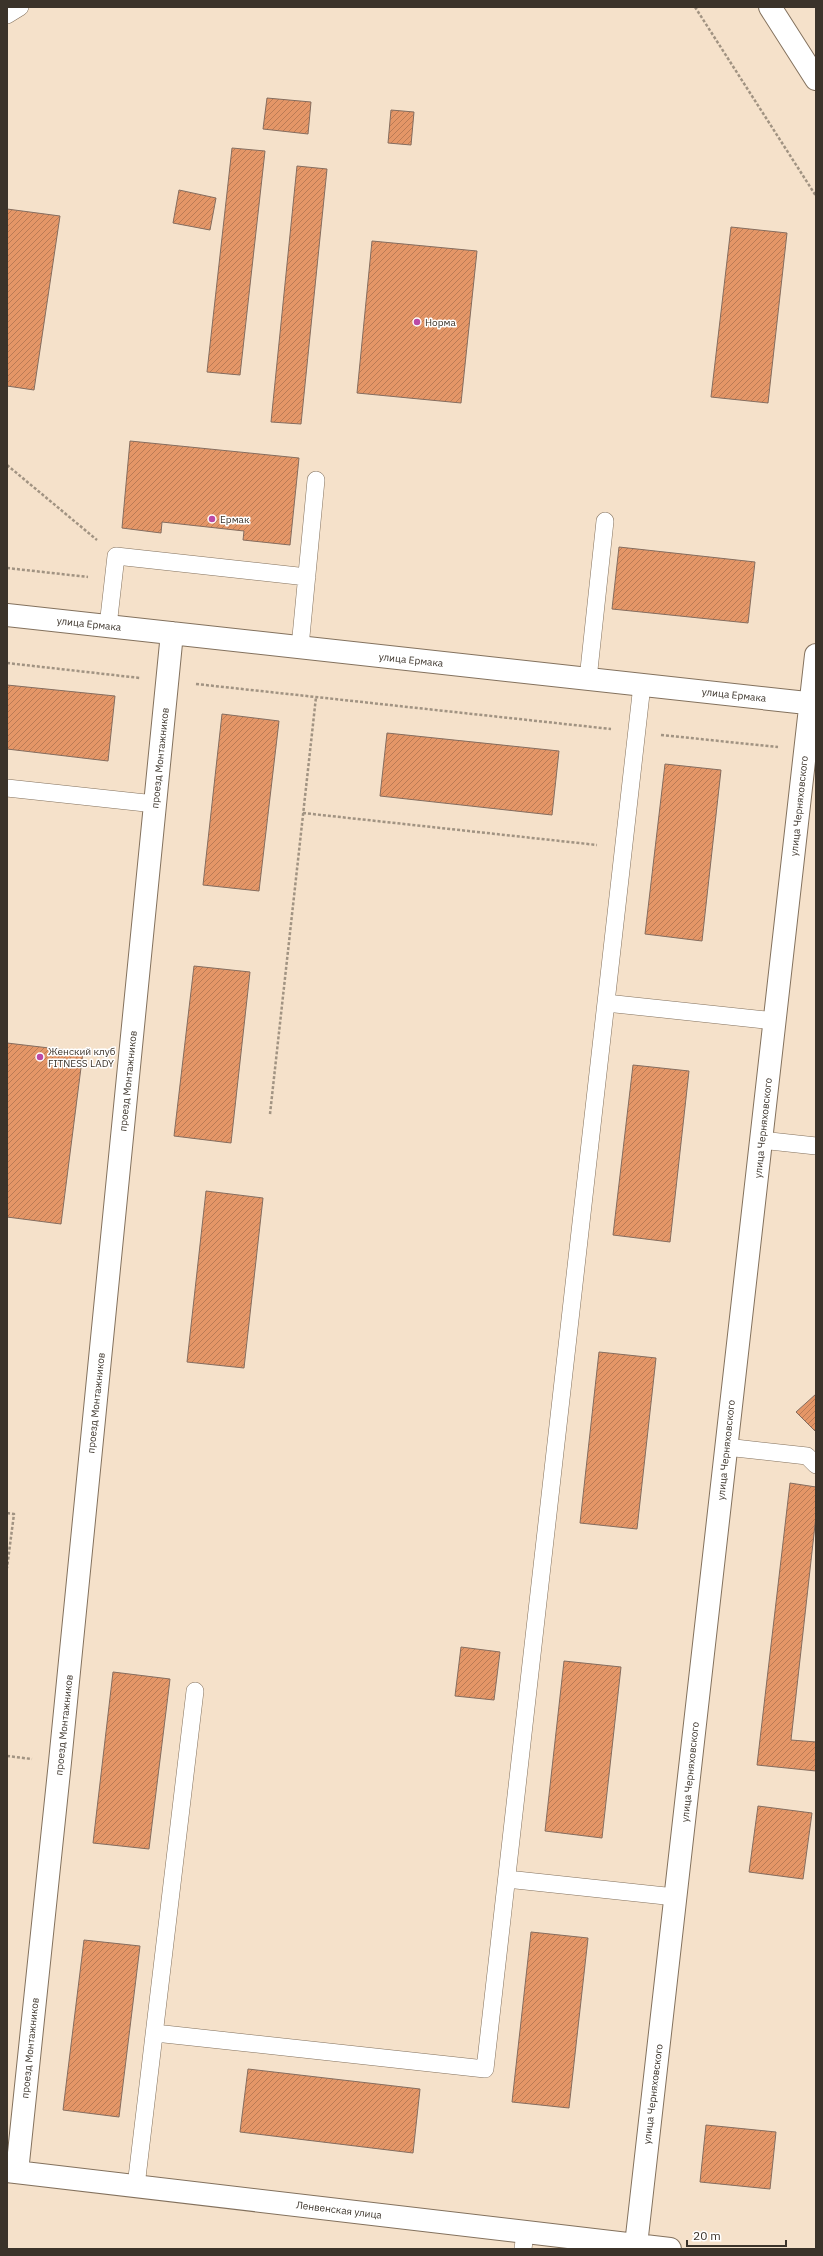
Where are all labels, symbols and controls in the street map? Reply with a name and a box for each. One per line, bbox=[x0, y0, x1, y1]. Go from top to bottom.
place label: Норма bbox=[425, 316, 456, 329]
marker: Норма bbox=[412, 317, 422, 327]
place label: Ермак bbox=[220, 513, 250, 526]
marker: Ермак bbox=[207, 514, 217, 524]
street label: улица Ермака bbox=[56, 614, 123, 634]
street label: улица Ермака bbox=[378, 650, 445, 670]
street label: улица Ермака bbox=[701, 685, 768, 705]
street label: проезд Монтажников bbox=[148, 707, 172, 809]
street label: улица Черняховского bbox=[787, 755, 811, 857]
street label: проезд Монтажников bbox=[116, 1030, 140, 1132]
place label: Женский клуб FITNESS LADY bbox=[48, 1045, 116, 1070]
marker: Женский клуб FITNESS LADY bbox=[35, 1052, 45, 1062]
street label: улица Черняховского bbox=[751, 1077, 775, 1179]
street label: проезд Монтажников bbox=[84, 1352, 108, 1454]
street label: улица Черняховского bbox=[714, 1399, 738, 1501]
street label: проезд Монтажников bbox=[52, 1674, 76, 1776]
street label: улица Черняховского bbox=[678, 1721, 702, 1823]
street label: проезд Монтажников bbox=[18, 1997, 42, 2099]
street label: улица Черняховского bbox=[640, 2043, 666, 2145]
street label: Ленвенская улица bbox=[295, 2198, 383, 2222]
scale bar bbox=[687, 2222, 786, 2248]
text: 20 m bbox=[693, 2228, 721, 2243]

